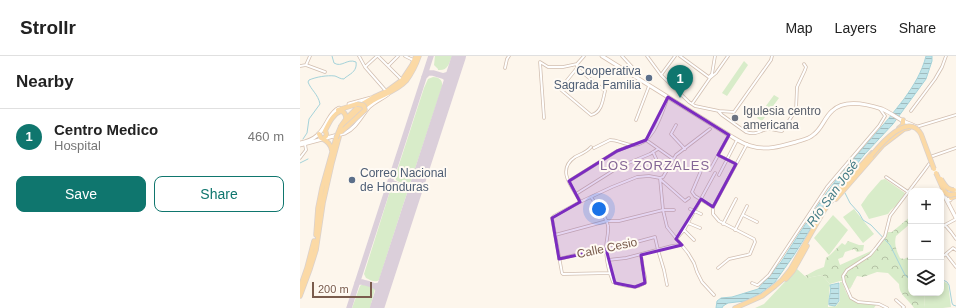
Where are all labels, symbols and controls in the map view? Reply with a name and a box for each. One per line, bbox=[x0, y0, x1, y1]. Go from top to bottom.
text: Strollr bbox=[20, 17, 76, 38]
text: Map bbox=[785, 20, 813, 36]
text: Layers bbox=[835, 20, 877, 36]
text: Share bbox=[899, 20, 936, 36]
place label: Cooperativa Sagrada Familia bbox=[554, 64, 641, 92]
pin: 1 bbox=[667, 65, 693, 98]
text: Nearby bbox=[16, 72, 74, 91]
marker: Cooperativa Sagrada Familia bbox=[644, 73, 654, 83]
place label: Igulesia centro americana bbox=[743, 104, 821, 132]
marker: Igulesia centro americana bbox=[730, 113, 740, 123]
text: Centro Medico bbox=[54, 121, 158, 138]
text: 1 bbox=[25, 129, 33, 144]
text: 460 m bbox=[248, 129, 284, 144]
text: Hospital bbox=[54, 138, 101, 153]
water label: Río San José bbox=[803, 157, 861, 229]
district label: LOS ZORZALES bbox=[600, 158, 710, 173]
place label: Correo Nacional de Honduras bbox=[360, 166, 447, 194]
marker: Correo Nacional de Honduras bbox=[347, 175, 357, 185]
button: Save bbox=[16, 176, 146, 212]
button: Share bbox=[154, 176, 284, 212]
map controls bbox=[908, 188, 944, 296]
button: + bbox=[908, 188, 944, 224]
your location bbox=[589, 199, 609, 219]
button: − bbox=[908, 224, 944, 260]
street label: Calle Cesio bbox=[576, 235, 639, 261]
button: layers bbox=[908, 260, 944, 296]
scale bar bbox=[312, 280, 372, 299]
text: 200 m bbox=[318, 283, 349, 295]

